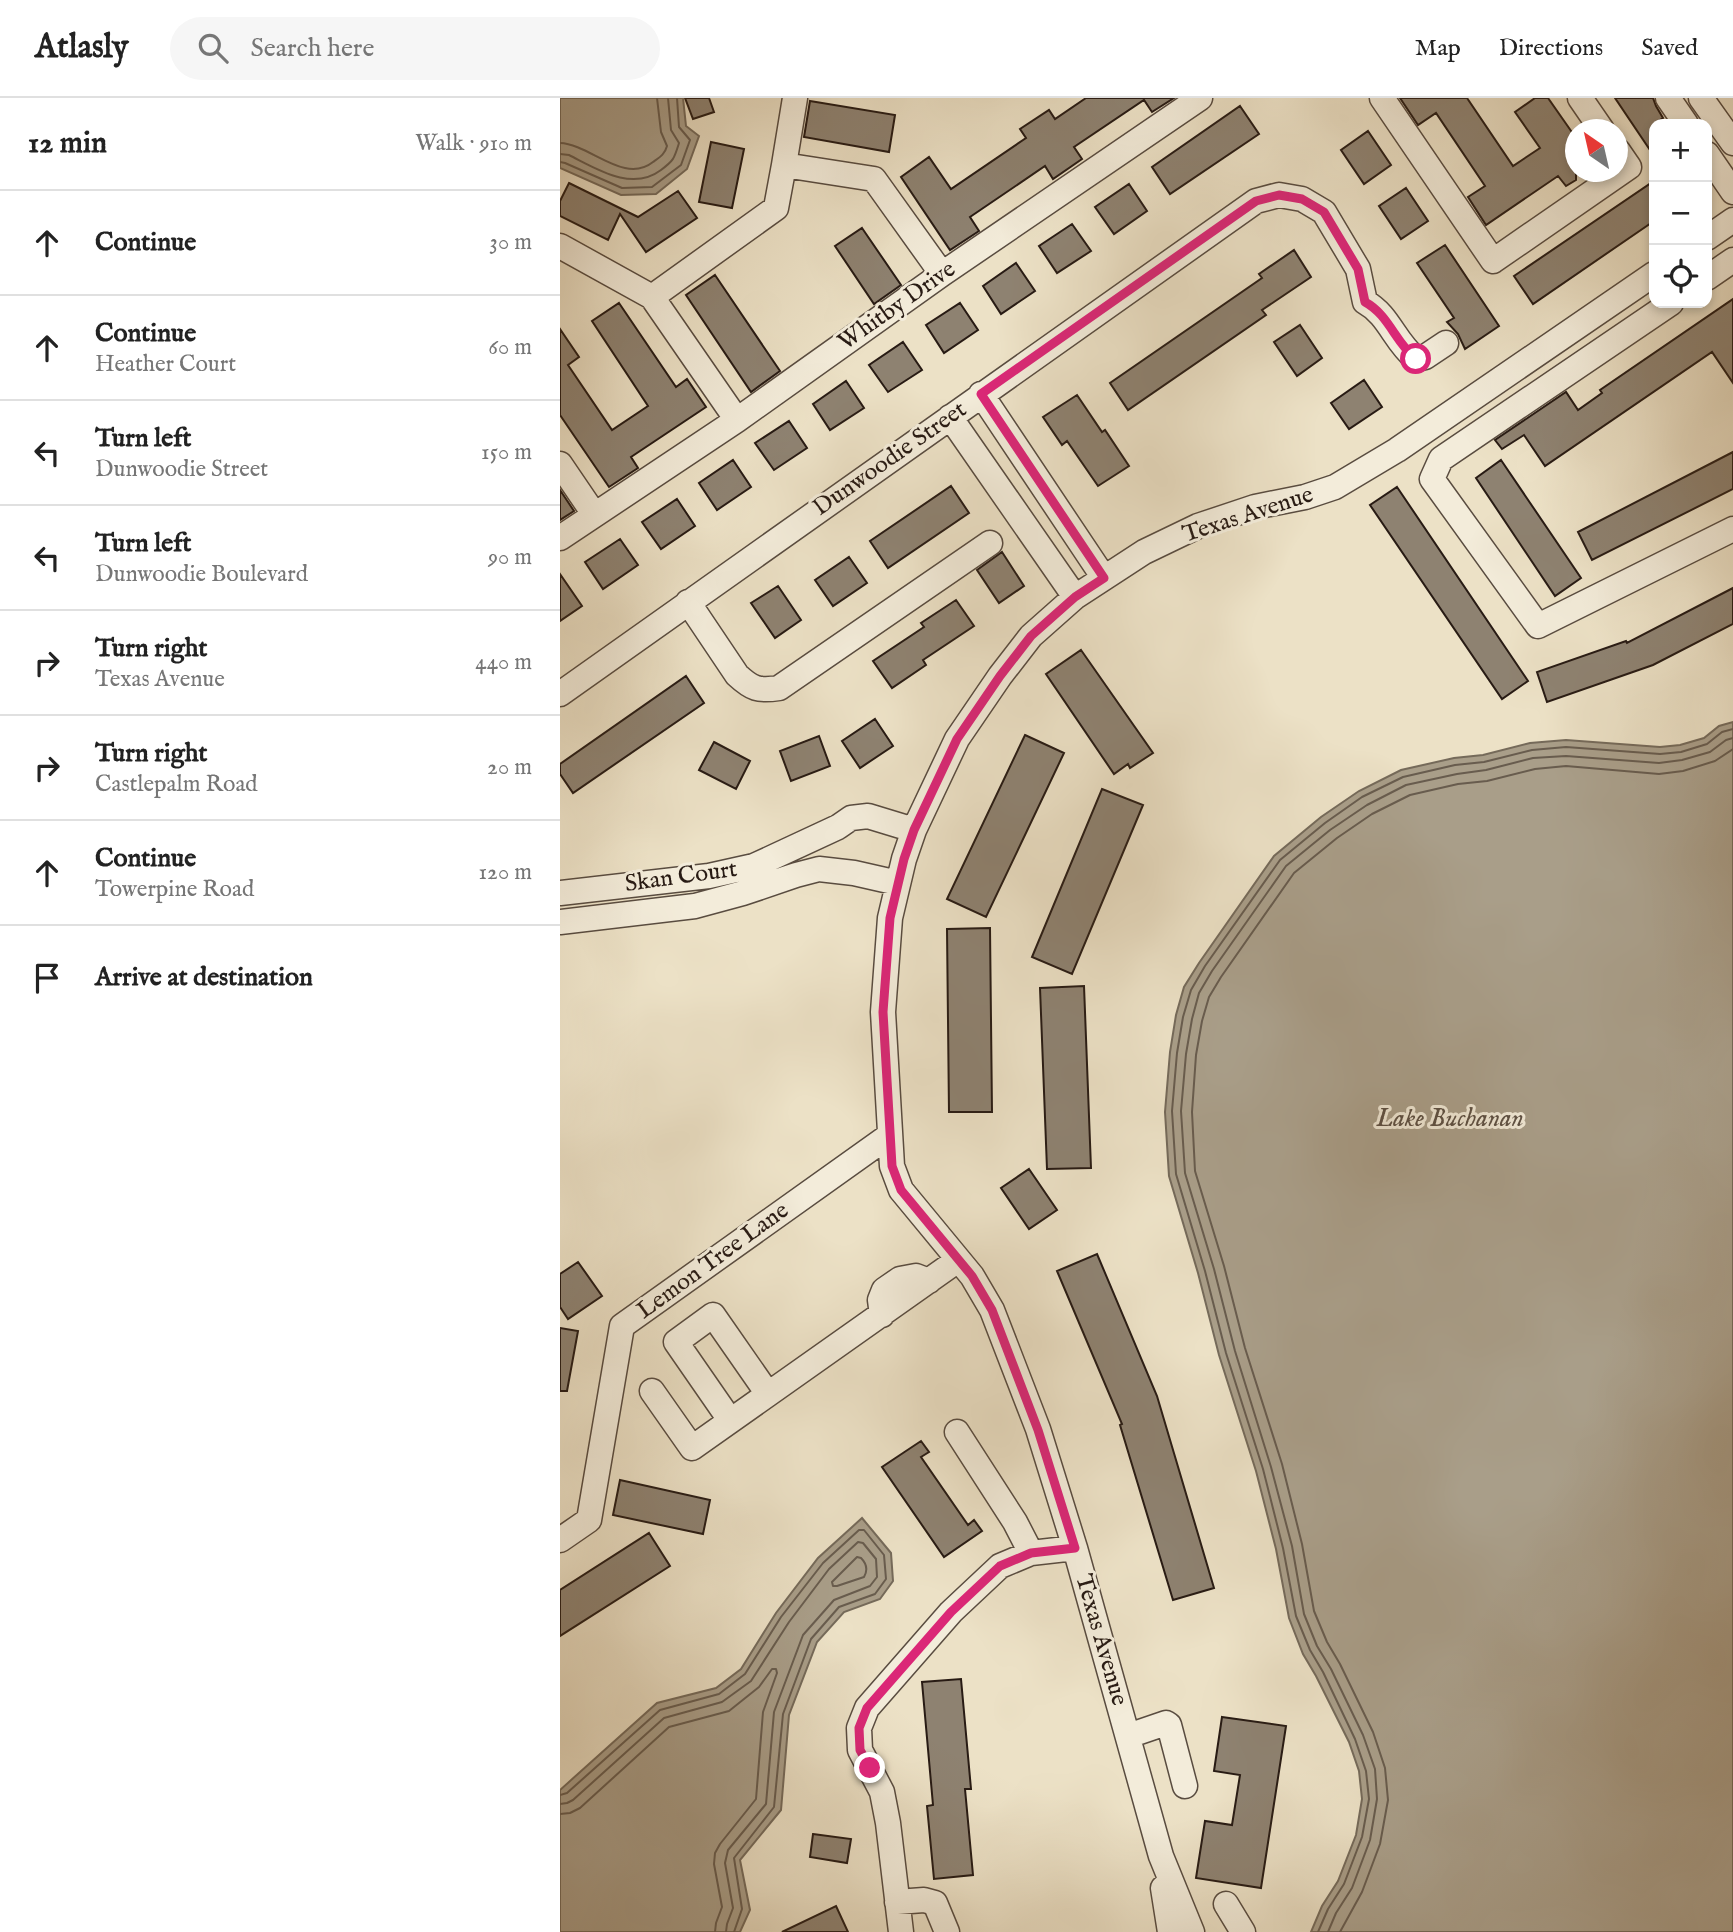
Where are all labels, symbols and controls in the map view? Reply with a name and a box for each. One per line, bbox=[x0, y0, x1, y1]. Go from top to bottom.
search box bbox=[170, 17, 660, 80]
text: Atlasly bbox=[35, 27, 128, 69]
icon: search bbox=[194, 29, 232, 67]
text: Search here bbox=[250, 32, 374, 65]
text: Map bbox=[1415, 33, 1461, 64]
text: Directions bbox=[1499, 33, 1603, 64]
text: Saved bbox=[1641, 33, 1698, 64]
north arrow bbox=[1565, 119, 1628, 182]
map controls bbox=[1649, 119, 1712, 308]
button: + bbox=[1649, 119, 1712, 182]
text: 12 min bbox=[28, 125, 107, 163]
text: Walk · 910 m bbox=[415, 129, 532, 158]
button: − bbox=[1649, 182, 1712, 245]
icon: ahead bbox=[28, 224, 66, 262]
text: Continue bbox=[95, 226, 196, 259]
text: 30 m bbox=[489, 228, 532, 257]
button: locate bbox=[1649, 245, 1712, 308]
street label: Whitby Drive bbox=[832, 254, 962, 358]
text: Continue bbox=[95, 317, 196, 350]
icon: ahead bbox=[28, 329, 66, 367]
text: 60 m bbox=[488, 333, 532, 362]
route start bbox=[1400, 343, 1431, 374]
text: Heather Court bbox=[95, 350, 236, 379]
street label: Dunwoodie Street bbox=[807, 394, 973, 524]
text: Turn left bbox=[95, 422, 192, 455]
icon: left bbox=[28, 434, 66, 472]
text: 150 m bbox=[481, 438, 532, 467]
text: Dunwoodie Street bbox=[95, 455, 268, 484]
street label: Texas Avenue bbox=[1179, 479, 1317, 551]
text: Turn left bbox=[95, 527, 192, 560]
icon: left bbox=[28, 539, 66, 577]
text: 90 m bbox=[488, 543, 532, 572]
text: Dunwoodie Boulevard bbox=[95, 560, 308, 589]
text: Turn right bbox=[95, 632, 208, 665]
icon: right bbox=[28, 644, 66, 682]
text: 440 m bbox=[475, 648, 532, 677]
text: Texas Avenue bbox=[95, 665, 225, 694]
text: Turn right bbox=[95, 737, 208, 770]
icon: right bbox=[28, 749, 66, 787]
text: 20 m bbox=[487, 753, 532, 782]
text: Castlepalm Road bbox=[95, 770, 258, 799]
text: Continue bbox=[95, 842, 196, 875]
icon: ahead bbox=[28, 854, 66, 892]
street label: Skan Court bbox=[623, 854, 739, 900]
text: 120 m bbox=[479, 858, 532, 887]
text: Towerpine Road bbox=[95, 875, 254, 904]
icon: arrive bbox=[28, 959, 66, 997]
text: Arrive at destination bbox=[95, 961, 313, 994]
water label: Lake Buchanan bbox=[1375, 1102, 1524, 1135]
street label: Lemon Tree Lane bbox=[631, 1195, 795, 1327]
street label: Texas Avenue bbox=[1067, 1571, 1135, 1709]
route end bbox=[854, 1752, 885, 1783]

